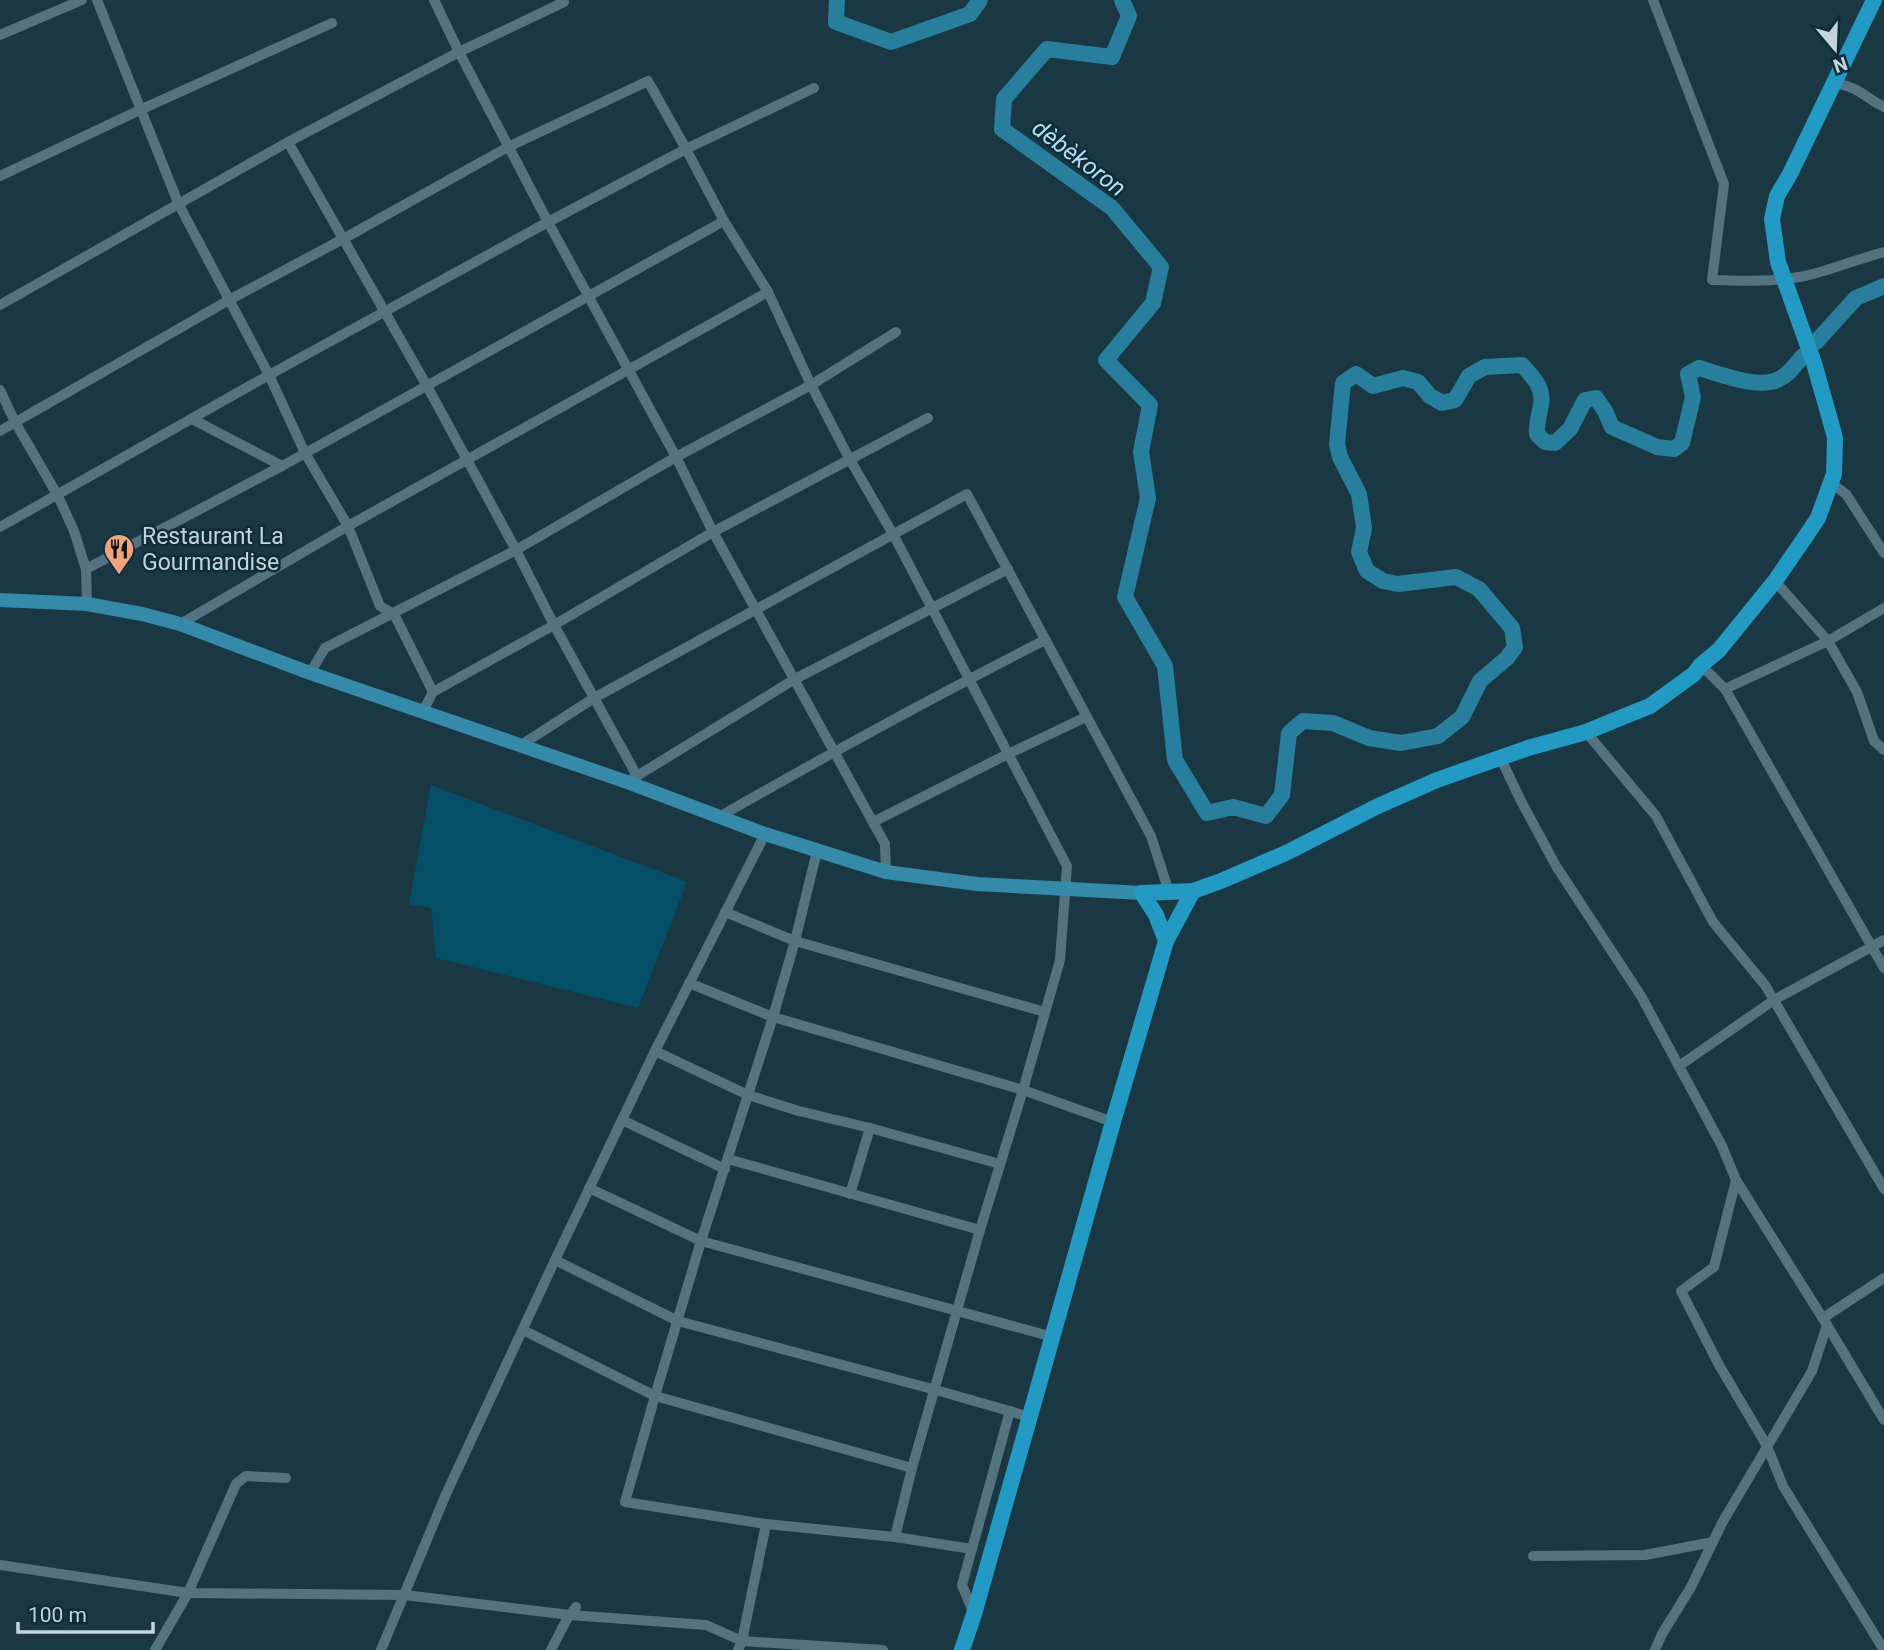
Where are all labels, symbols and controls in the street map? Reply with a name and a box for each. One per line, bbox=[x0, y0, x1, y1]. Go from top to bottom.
north arrow bbox=[1800, 14, 1870, 84]
text: N bbox=[1830, 52, 1850, 78]
water label: dèbèkoron bbox=[1027, 114, 1131, 202]
place label: Restaurant La Gourmandise bbox=[142, 523, 284, 576]
restaurant icon: Restaurant La Gourmandise bbox=[102, 532, 136, 576]
scale bar bbox=[18, 1590, 152, 1634]
text: 100 m bbox=[28, 1603, 87, 1627]

